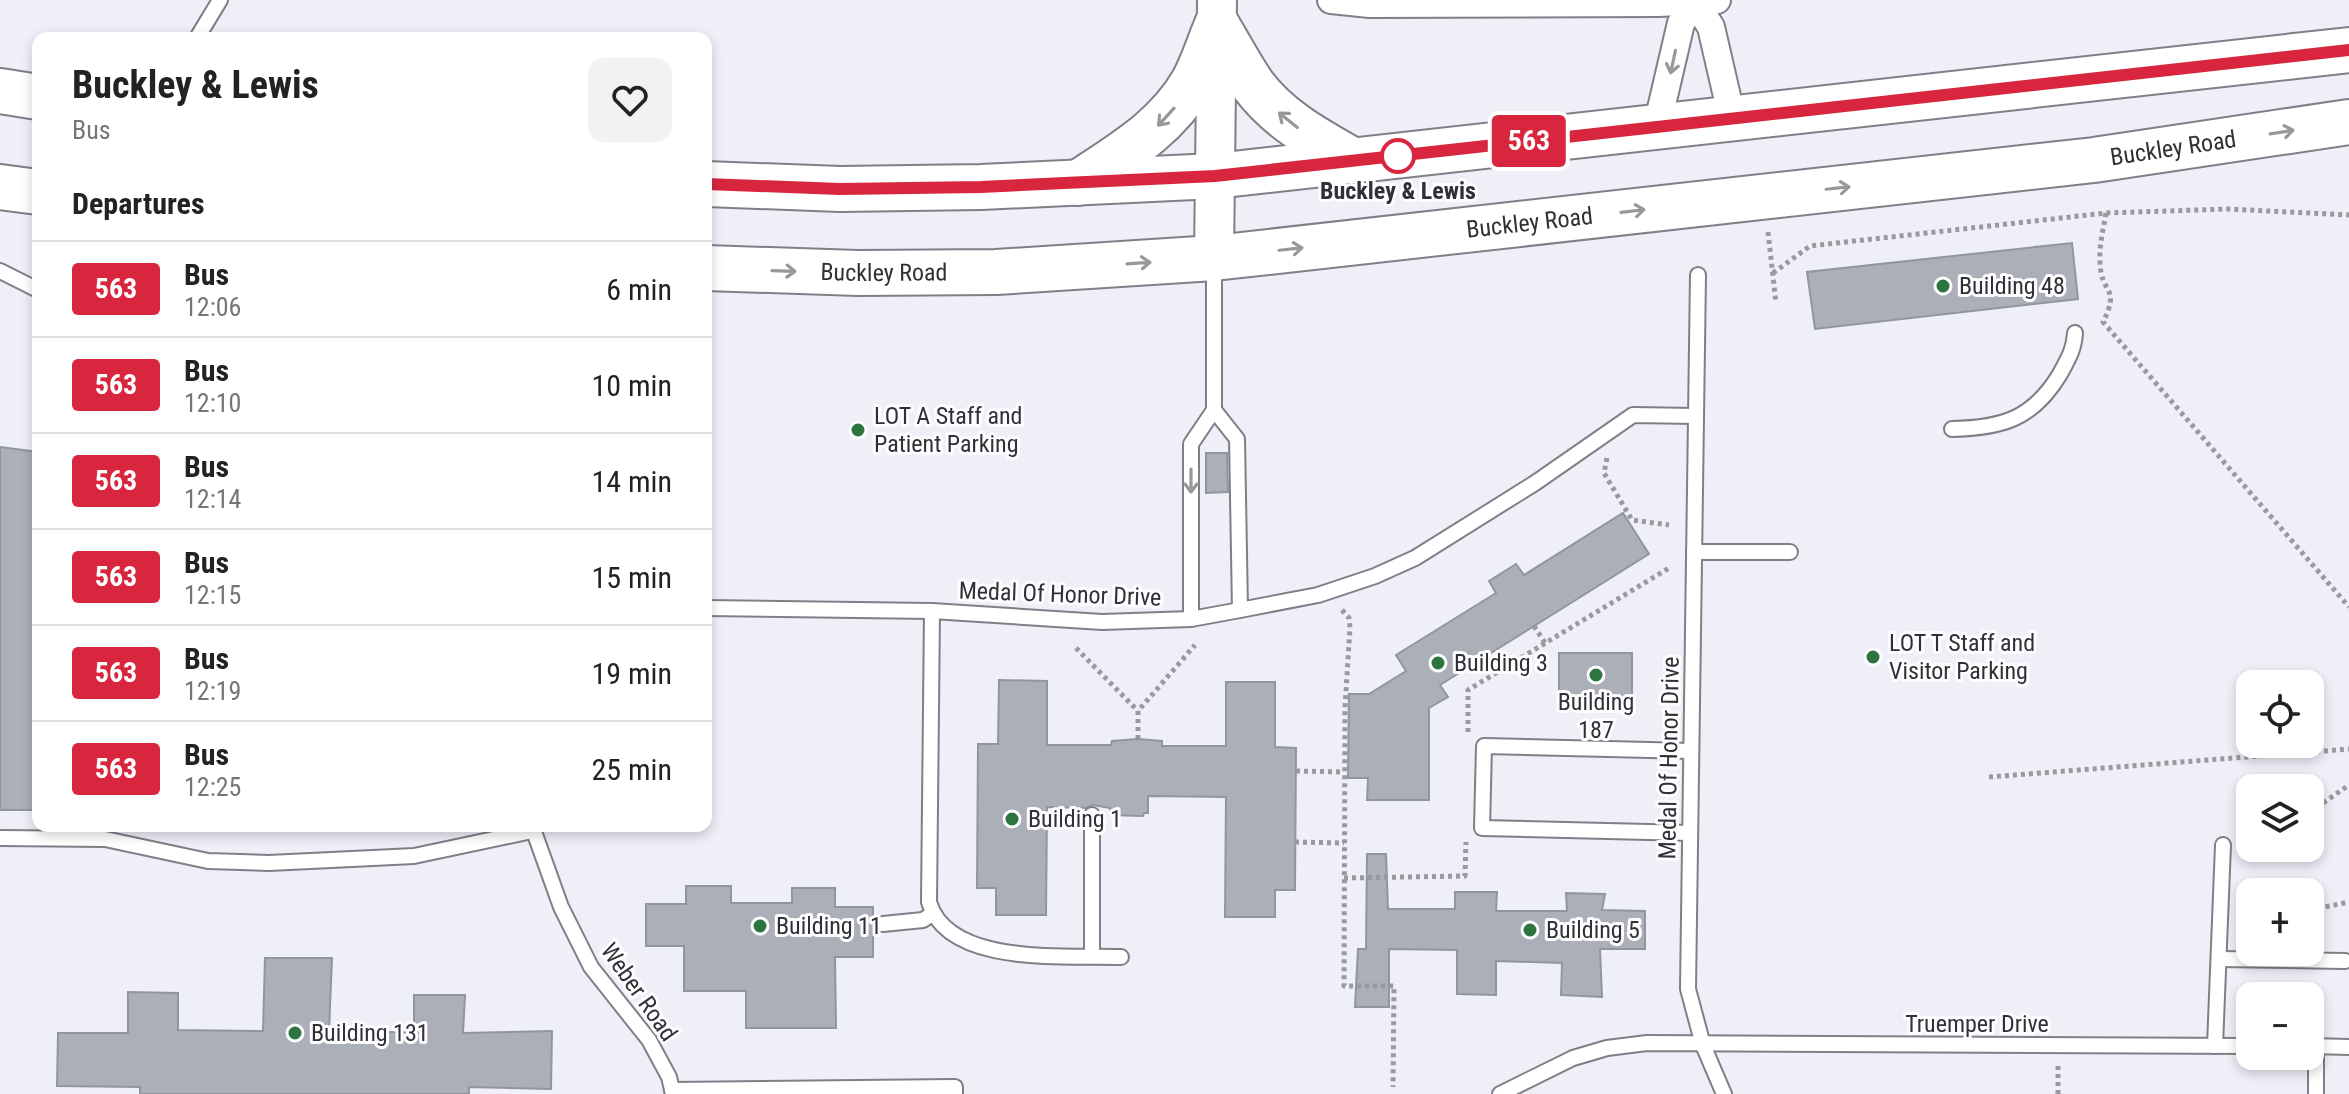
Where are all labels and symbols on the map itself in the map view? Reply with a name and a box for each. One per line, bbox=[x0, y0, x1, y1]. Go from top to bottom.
one-way arrow bbox=[1664, 49, 1679, 74]
one-way arrow bbox=[1157, 107, 1176, 127]
one-way arrow bbox=[1278, 111, 1299, 129]
line badge: 563 bbox=[1483, 115, 1575, 167]
one-way arrow bbox=[2269, 124, 2294, 139]
street label: Buckley Road bbox=[2108, 125, 2238, 171]
marker: Buckley & Lewis bbox=[1381, 139, 1415, 173]
place label: Buckley & Lewis bbox=[1320, 177, 1476, 205]
one-way arrow bbox=[1824, 180, 1851, 195]
street label: Buckley Road bbox=[1465, 202, 1594, 244]
one-way arrow bbox=[1619, 204, 1646, 219]
one-way arrow bbox=[1277, 242, 1304, 257]
one-way arrow bbox=[1125, 256, 1152, 271]
street label: Buckley Road bbox=[820, 258, 948, 287]
one-way arrow bbox=[770, 263, 797, 278]
place label: Building 48 bbox=[1959, 272, 2065, 300]
marker: Building 48 bbox=[1934, 277, 1952, 295]
place label: LOT A Staff and Patient Parking bbox=[874, 402, 1022, 458]
marker: LOT A Staff and Patient Parking bbox=[849, 421, 867, 439]
one-way arrow bbox=[1183, 467, 1199, 494]
street label: Medal Of Honor Drive bbox=[958, 576, 1162, 612]
place label: LOT T Staff and Visitor Parking bbox=[1889, 629, 2035, 685]
marker: LOT T Staff and Visitor Parking bbox=[1864, 648, 1882, 666]
place label: Building 3 bbox=[1454, 649, 1548, 677]
marker: Building 3 bbox=[1429, 654, 1447, 672]
street label: Medal Of Honor Drive bbox=[1653, 656, 1685, 860]
marker: Building 187 bbox=[1587, 666, 1605, 684]
place label: Building 187 bbox=[1558, 688, 1634, 744]
place label: Building 1 bbox=[1028, 805, 1122, 833]
marker: Building 1 bbox=[1003, 810, 1021, 828]
place label: Building 11 bbox=[776, 912, 882, 940]
place label: Building 5 bbox=[1546, 916, 1640, 944]
marker: Building 11 bbox=[751, 917, 769, 935]
marker: Building 5 bbox=[1521, 921, 1539, 939]
street label: Weber Road bbox=[595, 938, 683, 1046]
street label: Truemper Drive bbox=[1905, 1010, 2049, 1038]
place label: Building 131 bbox=[311, 1019, 429, 1047]
marker: Building 131 bbox=[286, 1024, 304, 1042]

